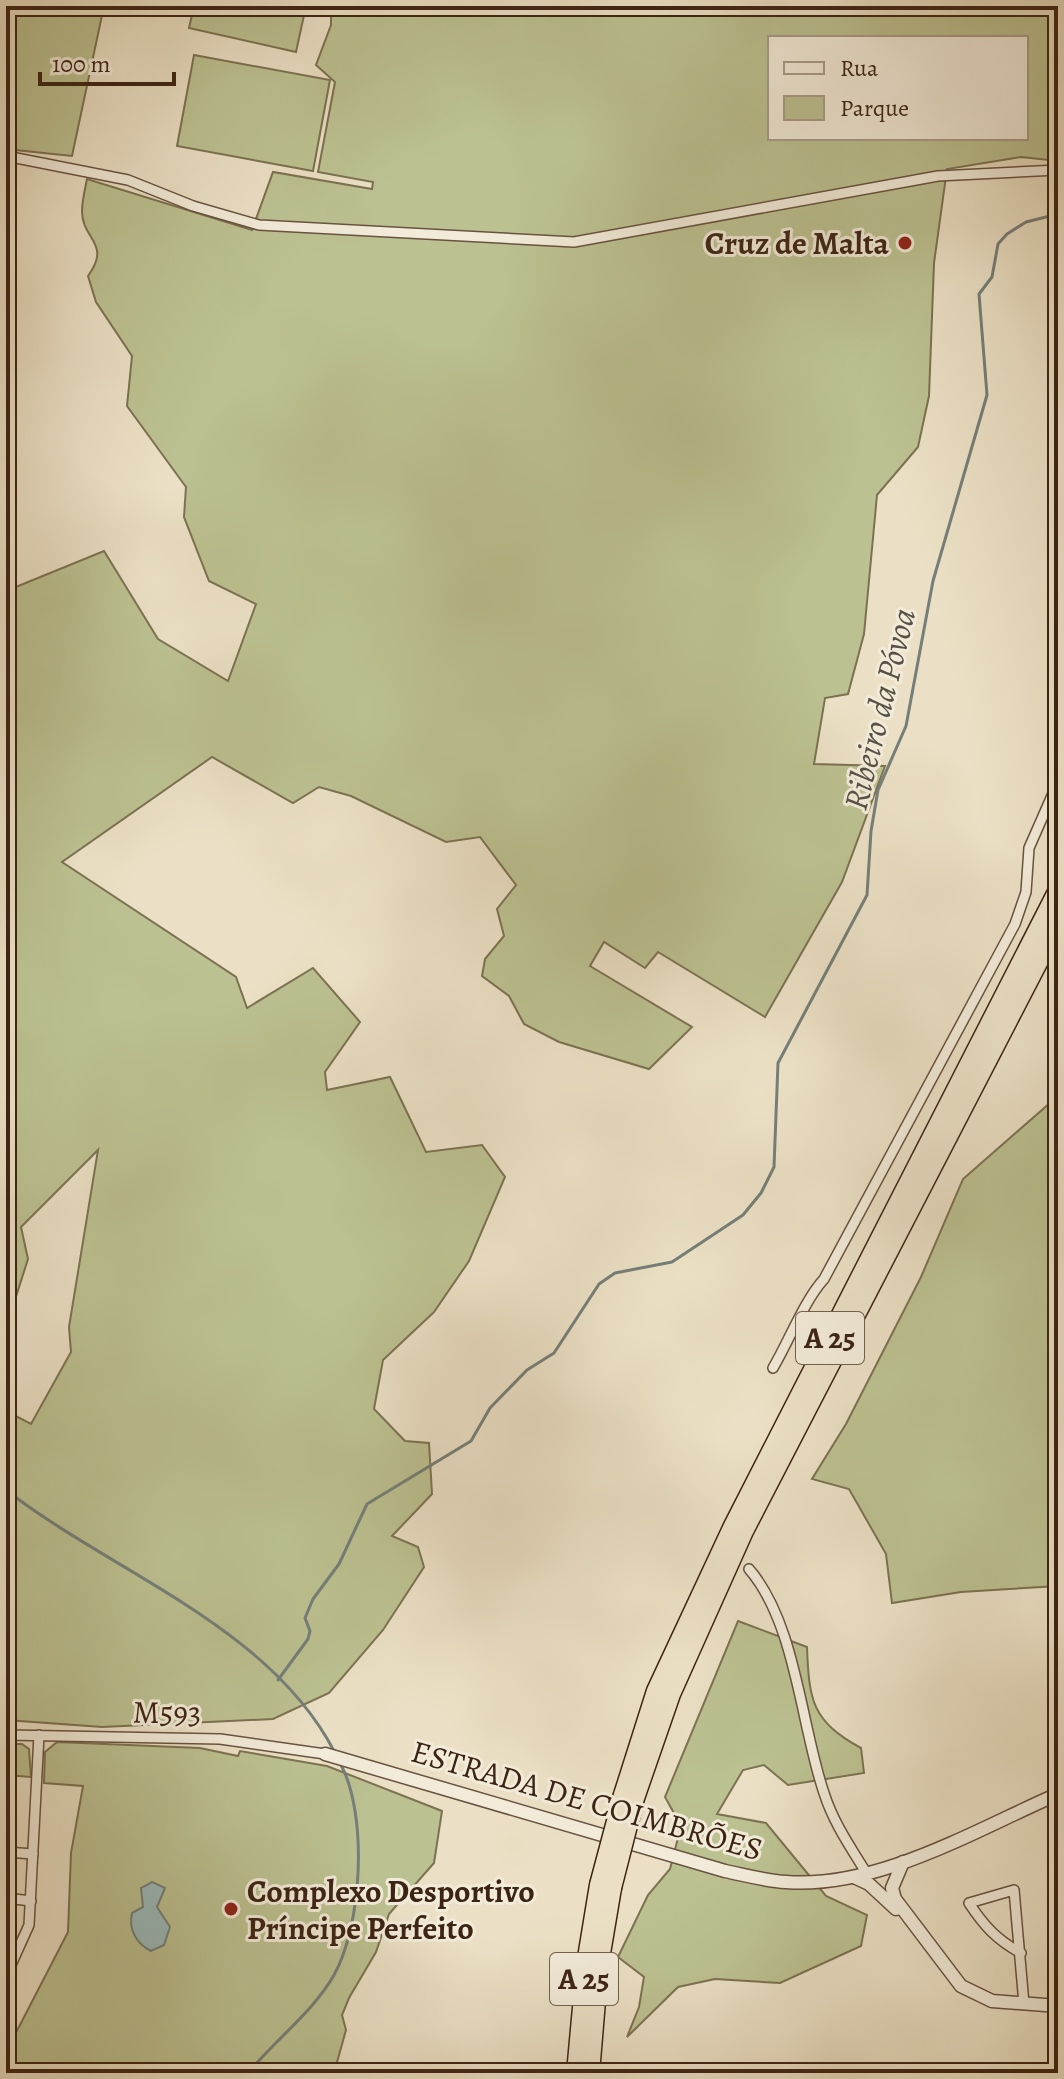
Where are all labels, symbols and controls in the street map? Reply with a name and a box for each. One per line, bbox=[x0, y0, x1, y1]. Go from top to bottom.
scale bar bbox=[40, 36, 174, 86]
legend bbox=[768, 36, 1028, 140]
text: 100 m bbox=[52, 48, 111, 80]
text: Rua bbox=[840, 52, 879, 84]
text: Parque bbox=[840, 92, 909, 124]
place label: Cruz de Malta bbox=[705, 221, 890, 265]
marker: Cruz de Malta bbox=[896, 234, 914, 252]
water label: Ribeiro da Póvoa bbox=[832, 603, 927, 815]
road number: A 25 bbox=[796, 1312, 864, 1364]
street label: M593 bbox=[132, 1689, 202, 1735]
street label: ESTRADA DE COIMBRÕES bbox=[406, 1729, 768, 1871]
place label: Complexo Desportivo Príncipe Perfeito bbox=[247, 1869, 535, 1950]
marker: Complexo Desportivo Príncipe Perfeito bbox=[222, 1900, 240, 1918]
road number: A 25 bbox=[550, 1953, 618, 2005]

